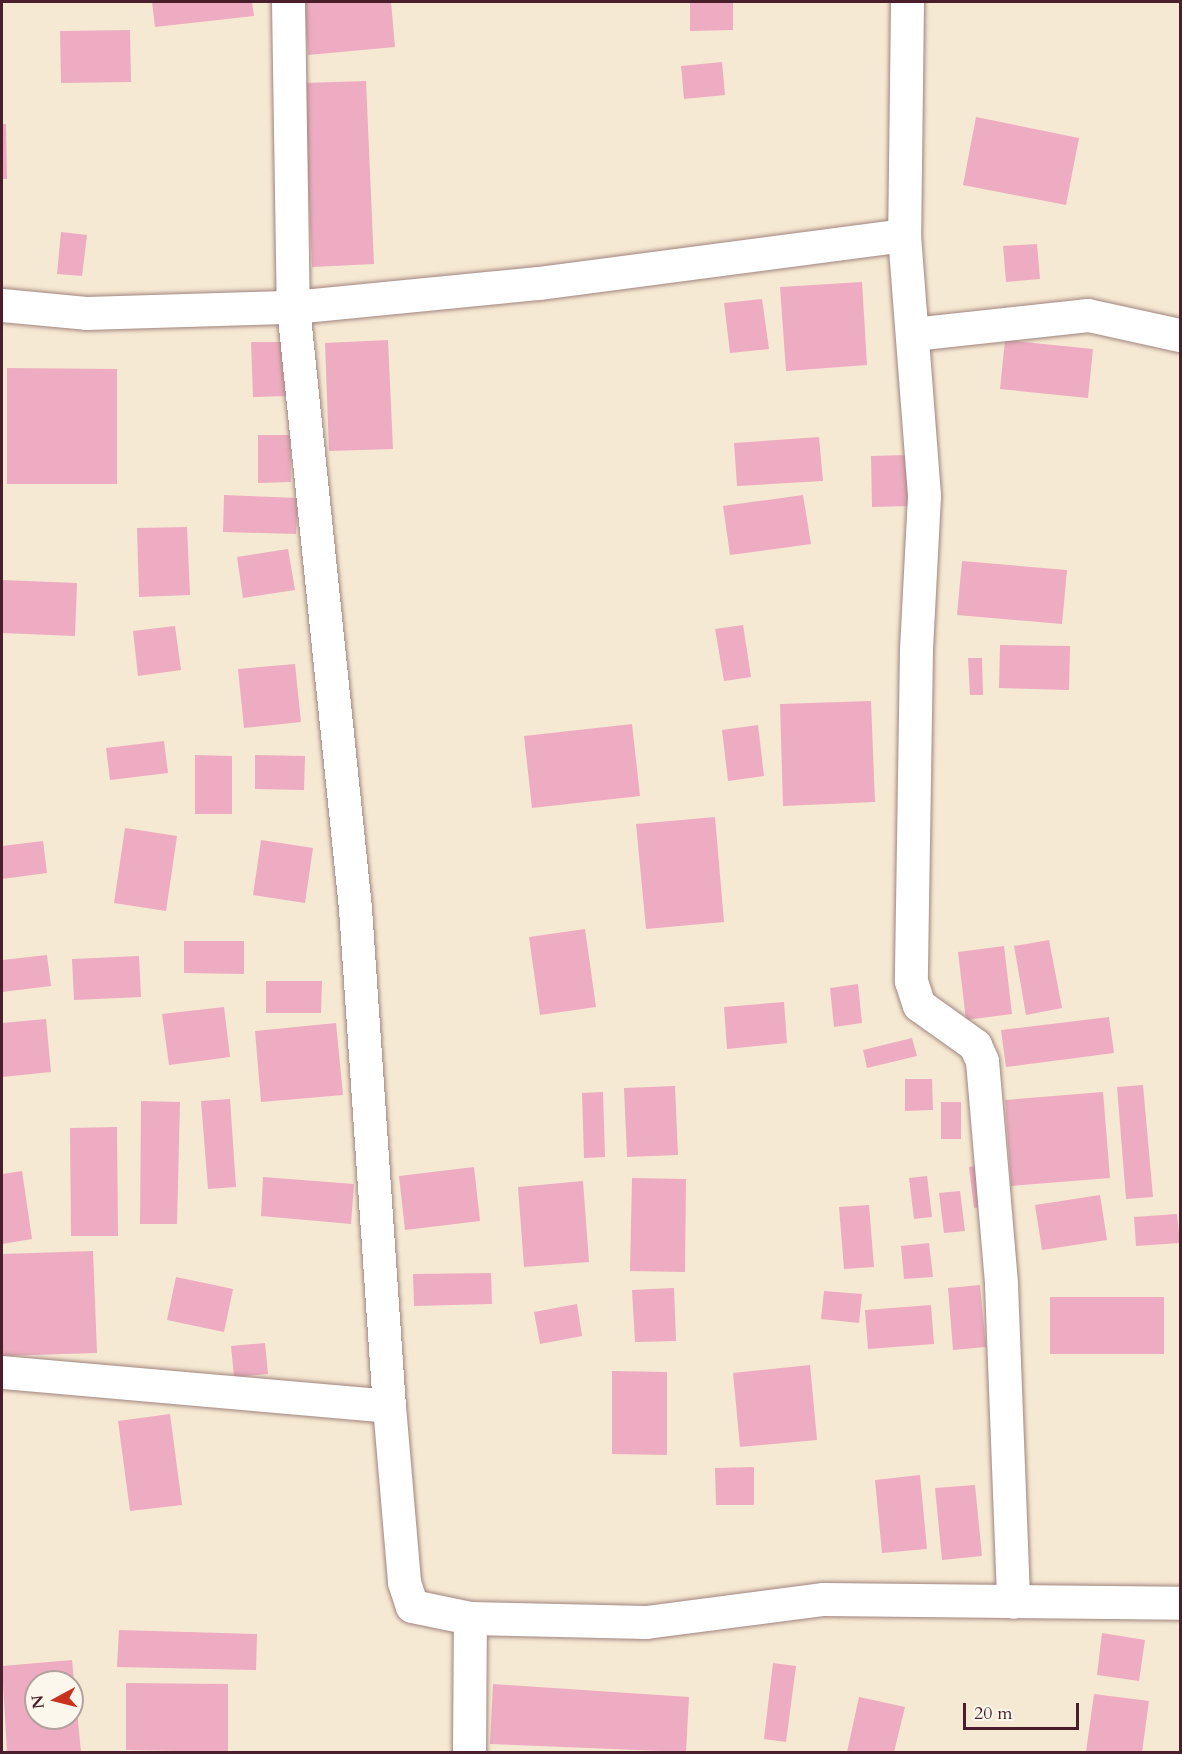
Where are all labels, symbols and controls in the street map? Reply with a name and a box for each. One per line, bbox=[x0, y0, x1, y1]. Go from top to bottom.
north arrow bbox=[24, 1670, 84, 1730]
scale bar bbox=[966, 1691, 1082, 1729]
text: N bbox=[26, 1694, 50, 1710]
text: 20 m bbox=[974, 1701, 1013, 1726]

